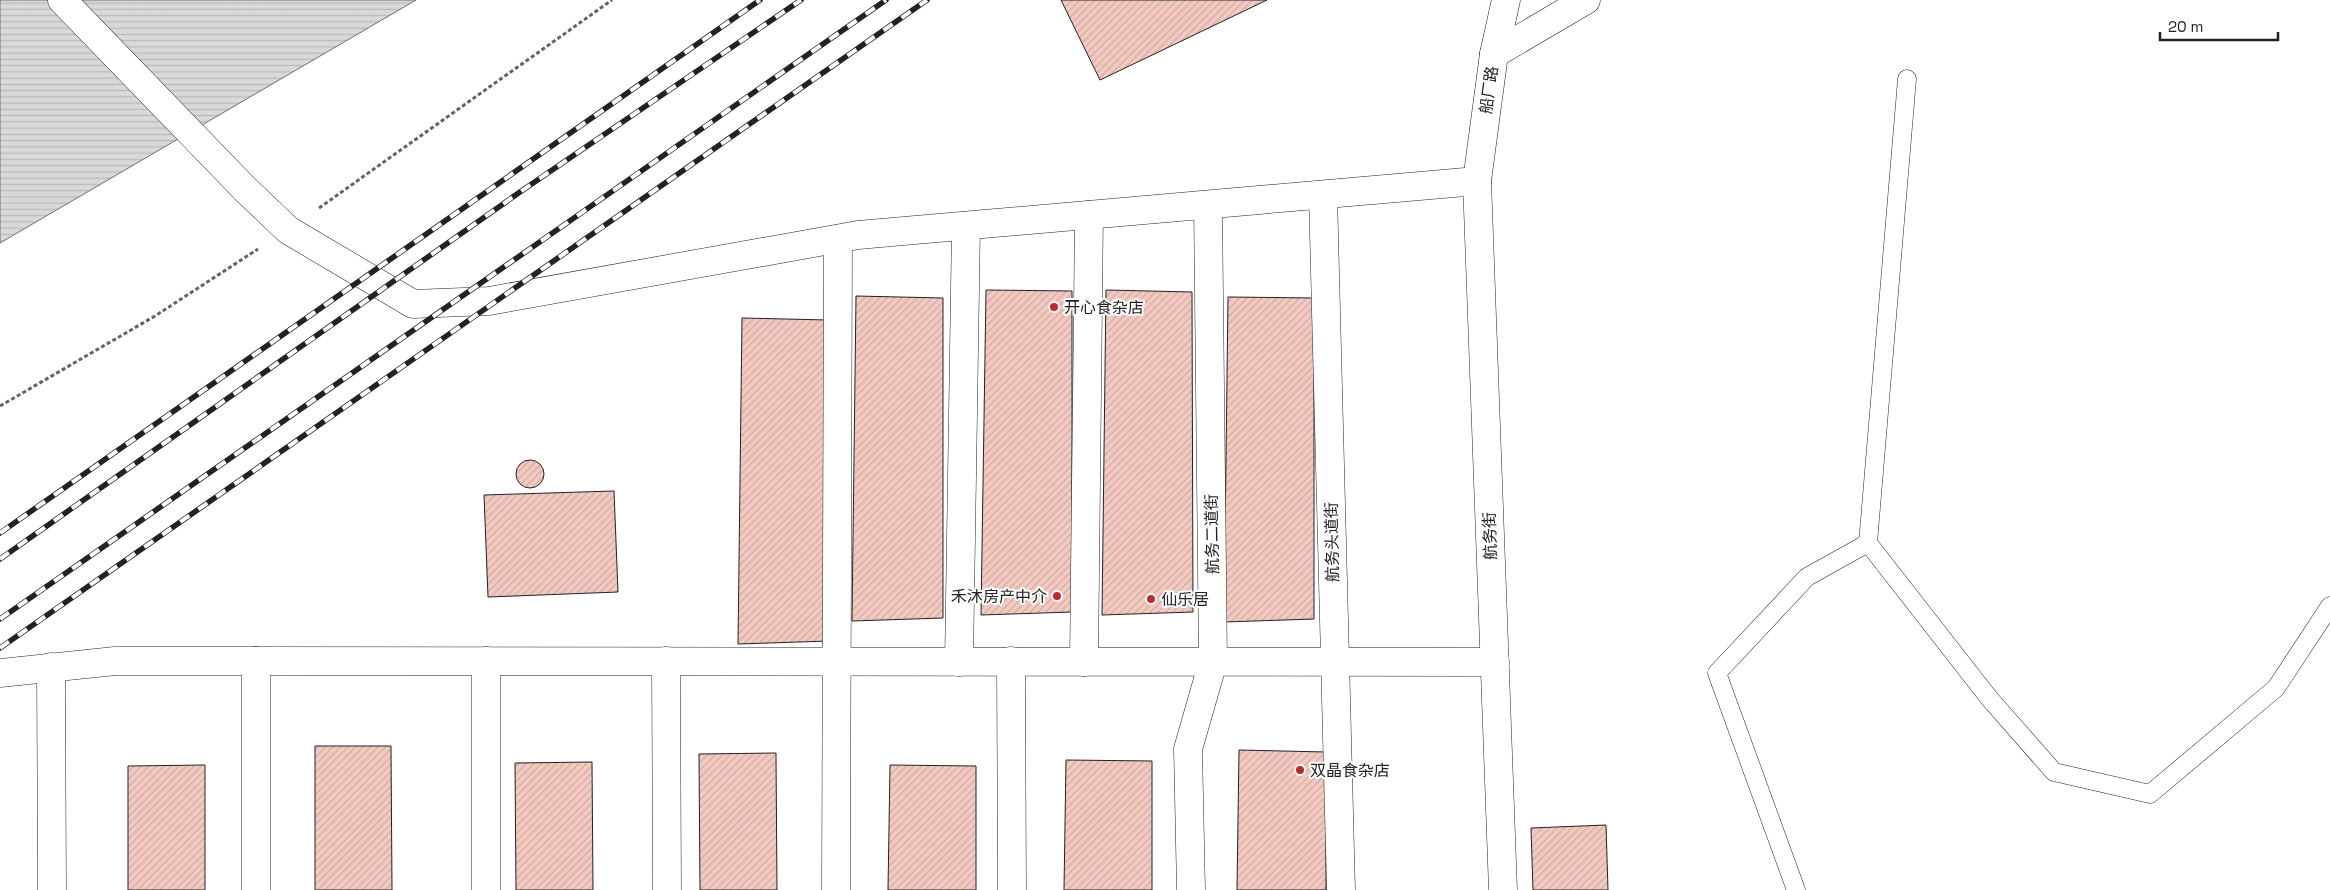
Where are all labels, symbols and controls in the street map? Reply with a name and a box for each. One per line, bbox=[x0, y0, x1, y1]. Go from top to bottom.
scale bar bbox=[2160, 10, 2278, 42]
text: 20 m bbox=[2168, 17, 2203, 36]
street label: 船厂路 bbox=[1475, 65, 1503, 115]
place label: 开心食杂店 bbox=[1064, 297, 1144, 318]
marker: 开心食杂店 bbox=[1048, 301, 1060, 313]
street label: 航务二道街 bbox=[1201, 494, 1223, 574]
street label: 航务头道街 bbox=[1321, 502, 1343, 582]
street label: 航务街 bbox=[1479, 512, 1501, 560]
place label: 禾沐房产中介 bbox=[951, 586, 1047, 607]
place label: 仙乐居 bbox=[1161, 589, 1209, 610]
marker: 禾沐房产中介 bbox=[1051, 590, 1063, 602]
marker: 仙乐居 bbox=[1145, 593, 1157, 605]
place label: 双晶食杂店 bbox=[1310, 760, 1390, 781]
marker: 双晶食杂店 bbox=[1294, 764, 1306, 776]

